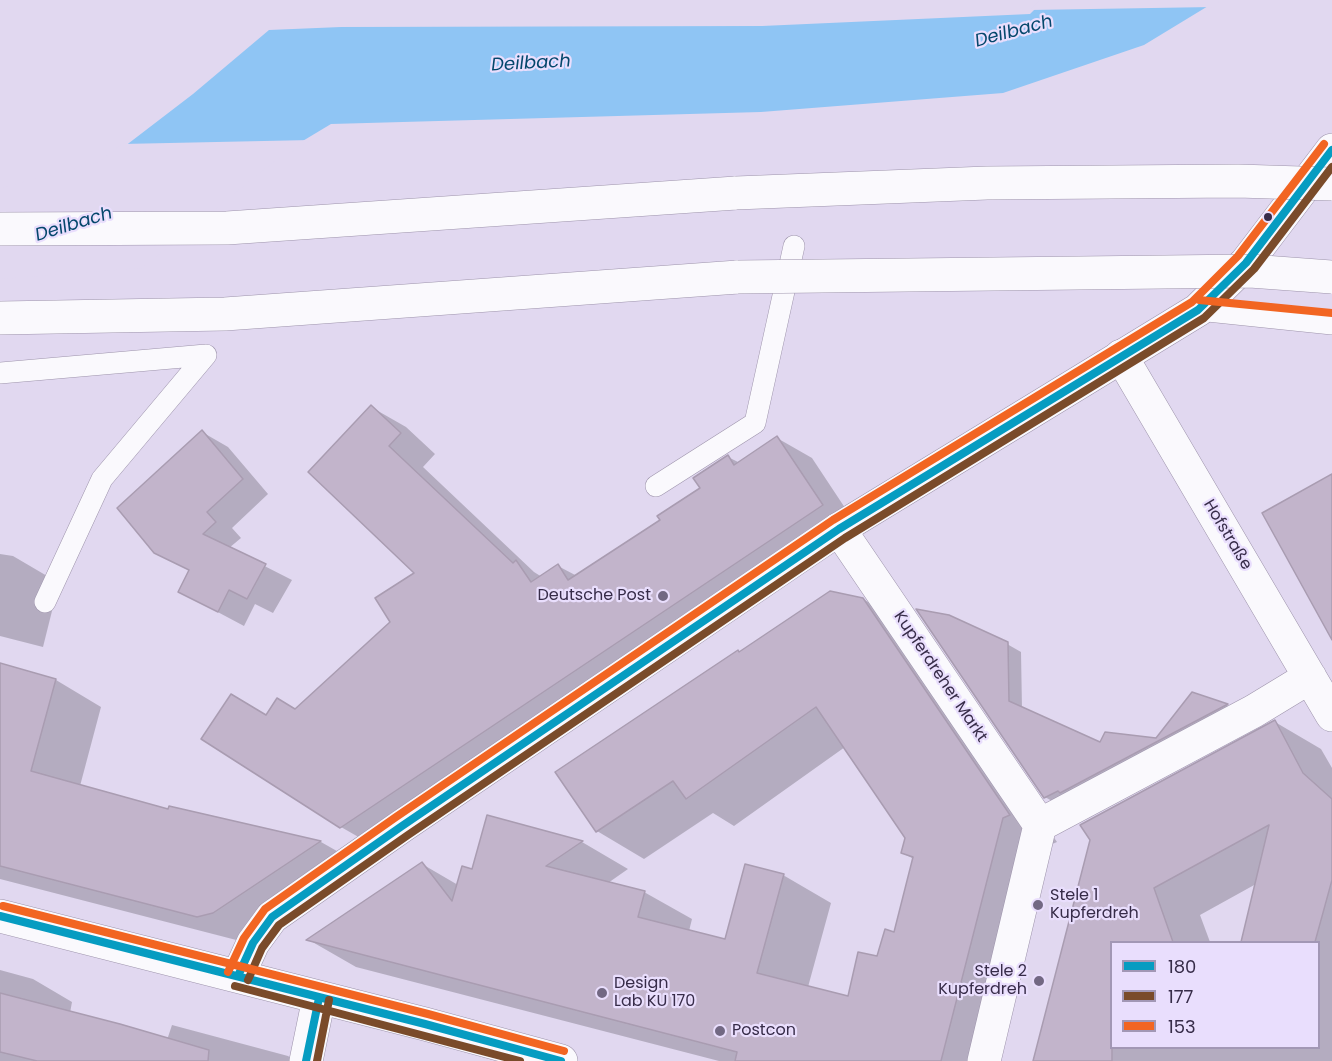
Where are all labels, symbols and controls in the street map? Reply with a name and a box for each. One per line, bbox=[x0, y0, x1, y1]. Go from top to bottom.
water label: Deilbach bbox=[973, 11, 1055, 53]
water label: Deilbach bbox=[491, 51, 571, 77]
water label: Deilbach bbox=[33, 203, 115, 247]
unlabelled marker bbox=[1262, 211, 1274, 223]
street label: Hofstraße bbox=[1199, 496, 1255, 574]
place label: Deutsche Post bbox=[538, 586, 651, 606]
marker: Deutsche Post bbox=[656, 589, 670, 603]
street label: Kupferdreher Markt bbox=[889, 608, 991, 746]
place label: Stele 1 Kupferdreh bbox=[1050, 886, 1139, 924]
marker: Stele 1 Kupferdreh bbox=[1031, 898, 1045, 912]
legend bbox=[1110, 941, 1320, 1049]
text: 180 bbox=[1168, 954, 1196, 979]
place label: Stele 2 Kupferdreh bbox=[938, 962, 1027, 1000]
place label: Design Lab KU 170 bbox=[614, 974, 695, 1012]
marker: Stele 2 Kupferdreh bbox=[1032, 974, 1046, 988]
text: 177 bbox=[1168, 984, 1193, 1009]
marker: Design Lab KU 170 bbox=[595, 986, 609, 1000]
text: 153 bbox=[1168, 1014, 1196, 1039]
place label: Postcon bbox=[732, 1021, 796, 1041]
marker: Postcon bbox=[713, 1024, 727, 1038]

